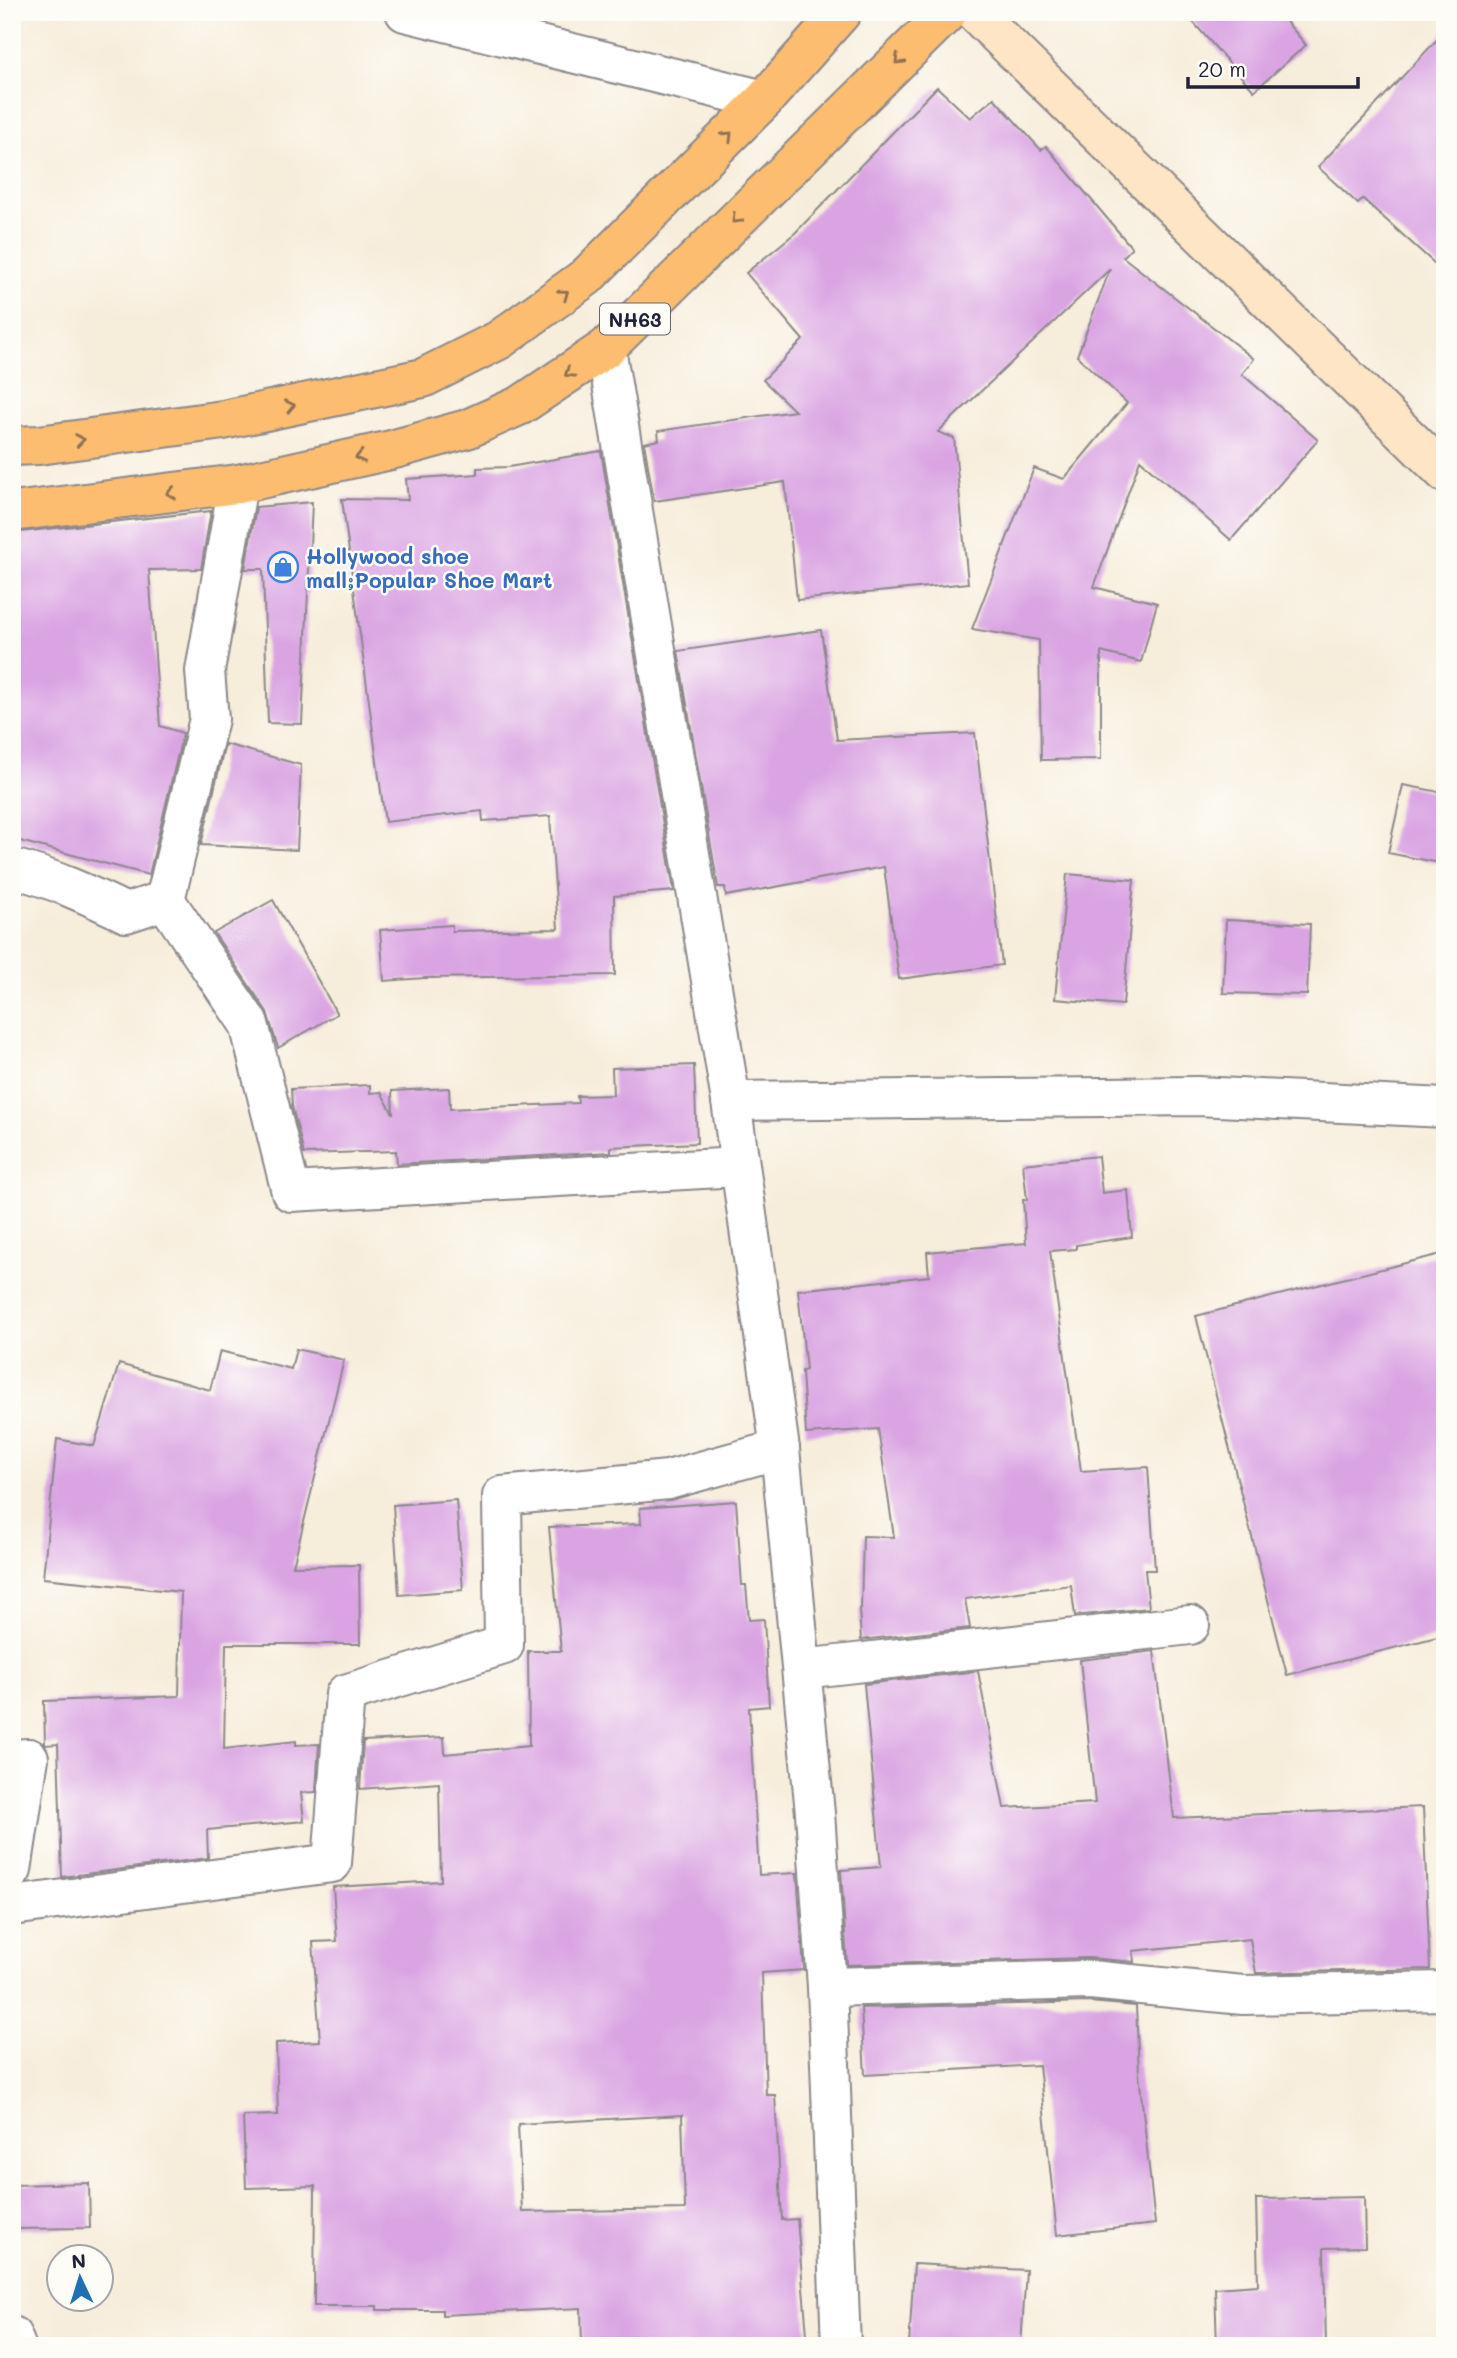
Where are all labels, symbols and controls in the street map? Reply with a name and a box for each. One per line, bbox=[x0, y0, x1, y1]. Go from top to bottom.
scale bar bbox=[1188, 46, 1357, 90]
one-way arrow bbox=[894, 51, 907, 64]
text: 20 m bbox=[1198, 55, 1246, 82]
one-way arrow bbox=[719, 131, 732, 144]
one-way arrow bbox=[732, 211, 745, 224]
one-way arrow bbox=[556, 289, 569, 302]
road number: NH63 bbox=[600, 304, 670, 334]
one-way arrow bbox=[564, 364, 577, 377]
one-way arrow bbox=[284, 400, 296, 415]
one-way arrow bbox=[74, 432, 86, 447]
one-way arrow bbox=[354, 448, 366, 463]
one-way arrow bbox=[165, 486, 176, 501]
place label: Hollywood shoe mall;Popular Shoe Mart bbox=[306, 542, 552, 593]
shop icon: Hollywood shoe mall;Popular Shoe Mart bbox=[266, 550, 300, 584]
north arrow bbox=[46, 2242, 116, 2312]
text: N bbox=[71, 2248, 87, 2274]

